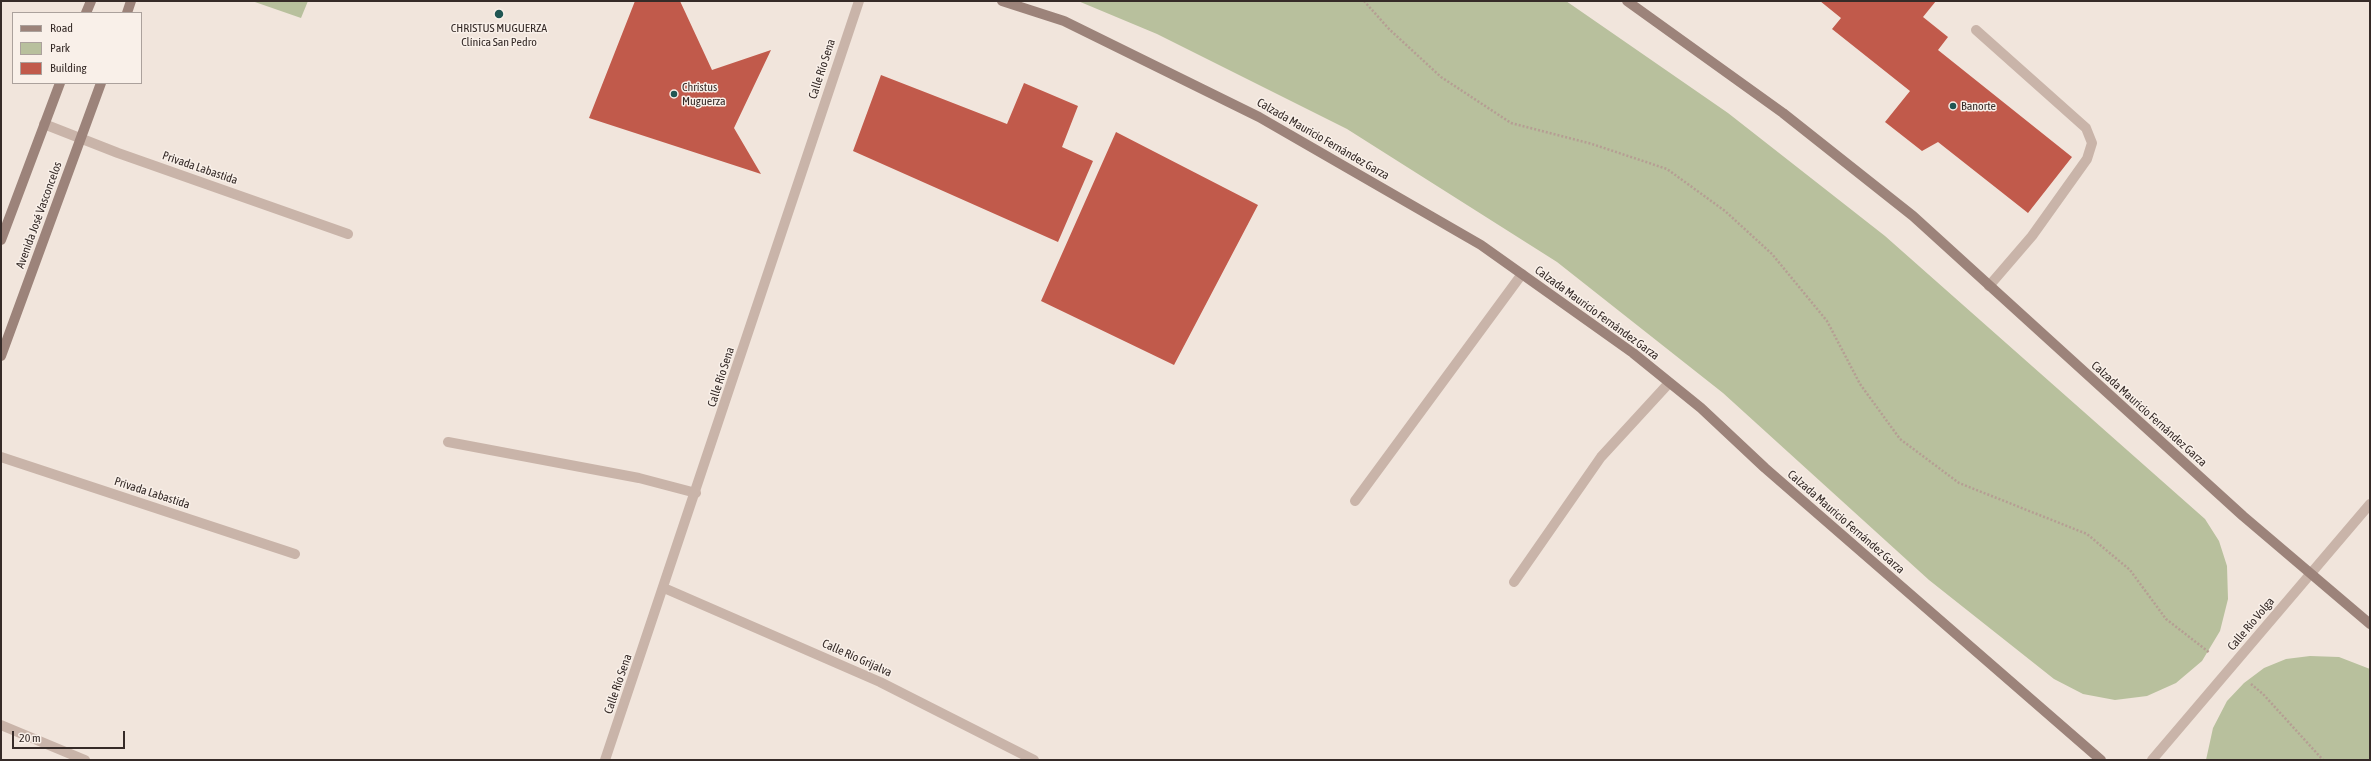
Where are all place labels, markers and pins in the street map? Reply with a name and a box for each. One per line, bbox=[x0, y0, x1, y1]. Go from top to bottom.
marker: CHRISTUS MUGUERZA Clínica San Pedro bbox=[493, 8, 505, 20]
place label: CHRISTUS MUGUERZA Clínica San Pedro bbox=[451, 21, 547, 49]
place label: Christus Muguerza bbox=[682, 80, 726, 108]
marker: Christus Muguerza bbox=[669, 89, 679, 99]
place label: Banorte bbox=[1961, 99, 1996, 113]
marker: Banorte bbox=[1948, 101, 1958, 111]

